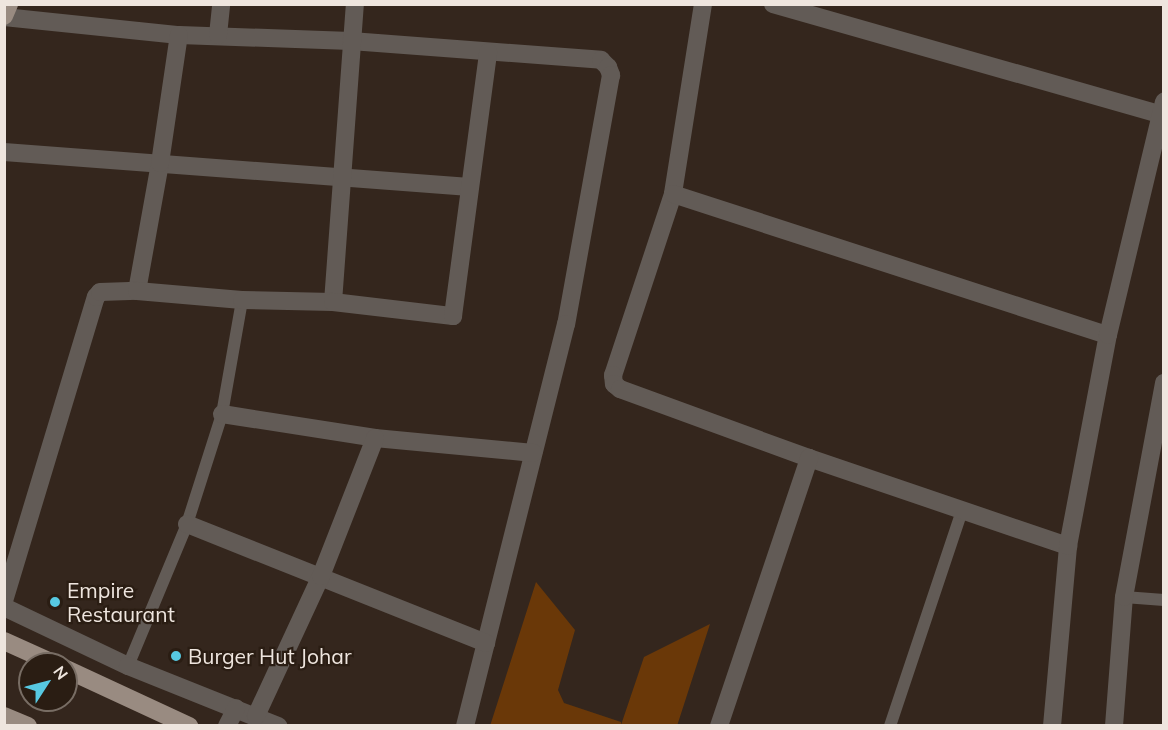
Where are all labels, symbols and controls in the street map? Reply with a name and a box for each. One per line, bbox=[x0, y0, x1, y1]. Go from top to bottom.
place label: Empire Restaurant bbox=[67, 577, 175, 627]
marker: Empire Restaurant bbox=[48, 595, 62, 609]
place label: Burger Hut Johar bbox=[188, 643, 352, 669]
marker: Burger Hut Johar bbox=[169, 649, 183, 663]
north arrow bbox=[18, 652, 78, 712]
text: N bbox=[49, 662, 73, 683]

